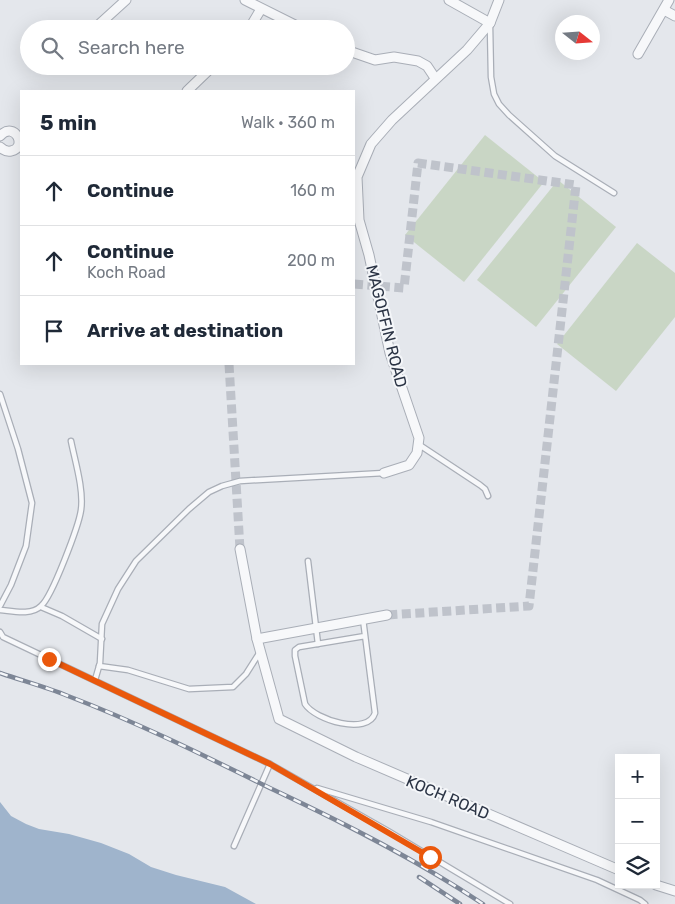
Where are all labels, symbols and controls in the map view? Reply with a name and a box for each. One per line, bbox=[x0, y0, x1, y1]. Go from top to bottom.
north arrow bbox=[555, 15, 600, 60]
search box bbox=[20, 20, 355, 75]
icon: search bbox=[38, 34, 66, 62]
text: Search here bbox=[78, 36, 185, 59]
text: 5 min bbox=[40, 110, 97, 135]
text: Walk · 360 m bbox=[241, 113, 335, 132]
icon: ahead bbox=[40, 177, 68, 205]
text: Continue bbox=[87, 179, 174, 202]
text: 160 m bbox=[290, 181, 335, 200]
text: Continue bbox=[87, 240, 174, 263]
icon: ahead bbox=[40, 247, 68, 275]
text: 200 m bbox=[287, 251, 335, 270]
text: Koch Road bbox=[87, 263, 166, 282]
street label: MAGOFFIN ROAD bbox=[362, 263, 411, 389]
icon: arrive bbox=[40, 317, 68, 345]
text: Arrive at destination bbox=[87, 319, 283, 342]
route end bbox=[38, 648, 61, 671]
map controls bbox=[615, 754, 660, 889]
button: + bbox=[615, 754, 660, 799]
street label: KOCH ROAD bbox=[403, 771, 492, 824]
button: − bbox=[615, 799, 660, 844]
button: layers bbox=[615, 844, 660, 889]
route start bbox=[419, 846, 442, 869]

